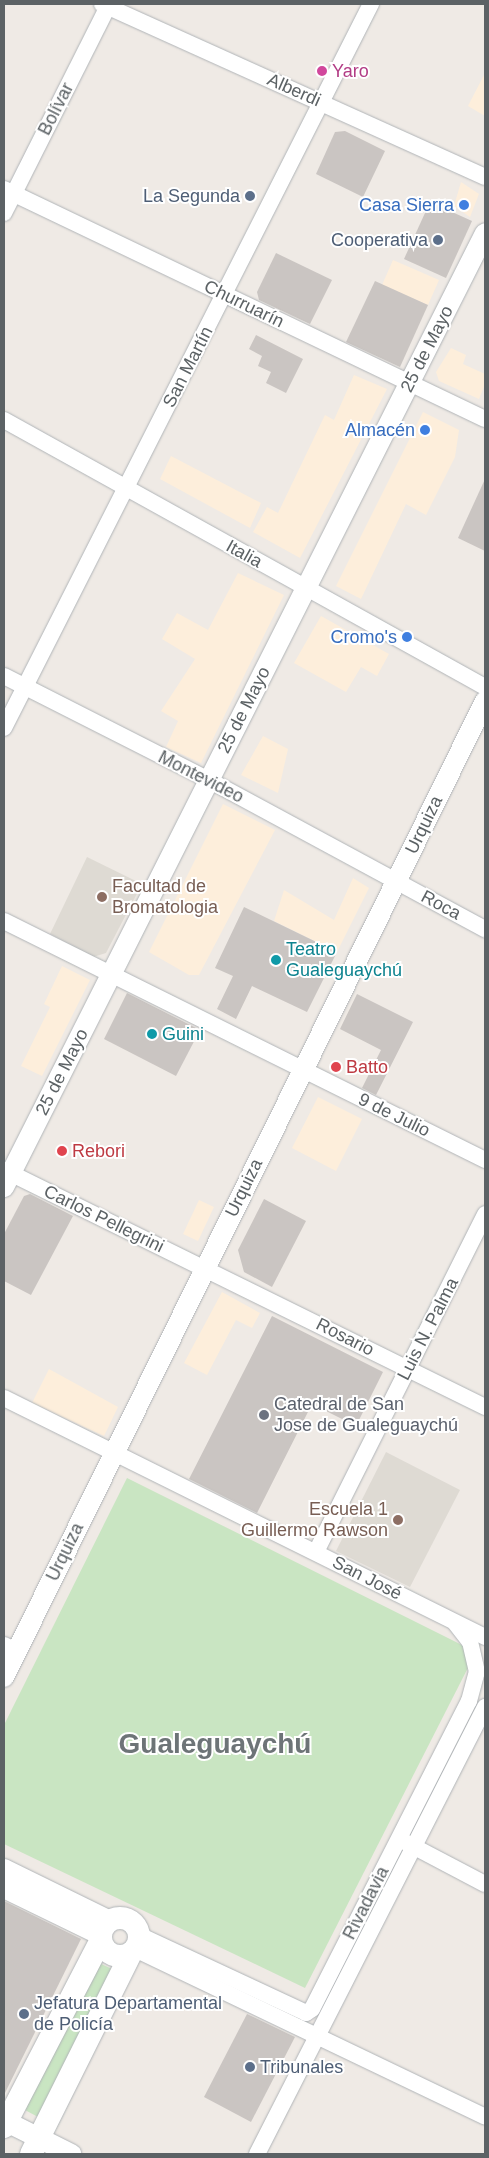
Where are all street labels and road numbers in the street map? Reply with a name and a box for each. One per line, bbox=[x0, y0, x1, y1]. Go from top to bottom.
street label: Alberdi bbox=[264, 69, 324, 111]
street label: Bolívar bbox=[34, 79, 78, 139]
street label: Churruarín bbox=[201, 275, 287, 333]
street label: 25 de Mayo bbox=[396, 302, 458, 396]
street label: San Martín bbox=[158, 323, 218, 411]
street label: Italia bbox=[222, 535, 266, 573]
street label: 25 de Mayo bbox=[213, 663, 275, 757]
street label: Montevideo bbox=[155, 746, 247, 808]
street label: Urquiza bbox=[401, 792, 447, 858]
street label: Roca bbox=[417, 886, 465, 924]
street label: 25 de Mayo bbox=[31, 1025, 93, 1119]
street label: 9 de Julio bbox=[355, 1088, 433, 1142]
street label: Urquiza bbox=[221, 1155, 267, 1221]
street label: Carlos Pellegrini bbox=[40, 1181, 168, 1257]
street label: Luis N. Palma bbox=[393, 1274, 463, 1384]
street label: Rosario bbox=[312, 1313, 378, 1361]
street label: Urquiza bbox=[42, 1519, 88, 1585]
street label: San José bbox=[329, 1551, 405, 1605]
street label: Rivadavia bbox=[338, 1863, 394, 1943]

